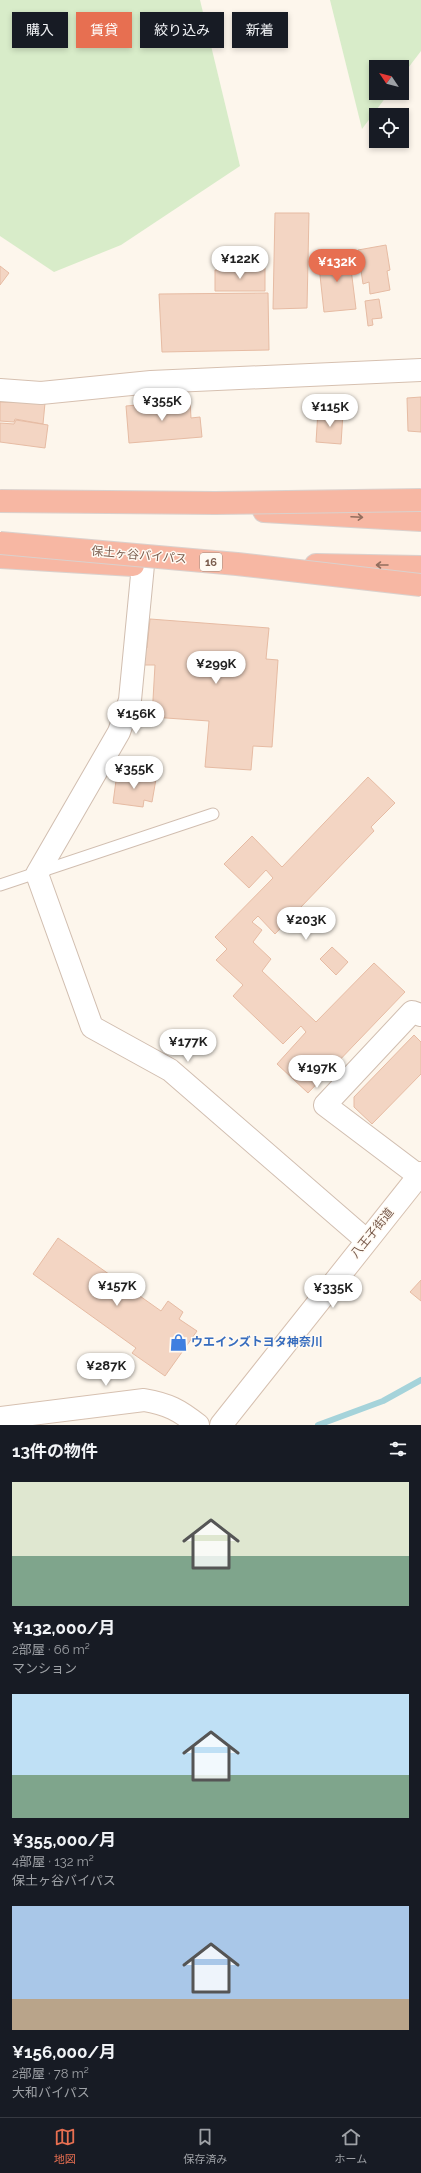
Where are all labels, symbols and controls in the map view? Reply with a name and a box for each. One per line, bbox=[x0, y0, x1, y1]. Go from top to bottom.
chip: 購入 bbox=[12, 12, 68, 48]
chip: 賃貸 bbox=[76, 12, 132, 48]
chip: 絞り込み bbox=[140, 12, 224, 48]
chip: 新着 bbox=[232, 12, 288, 48]
north arrow bbox=[369, 60, 409, 100]
map controls bbox=[369, 60, 409, 148]
button: locate bbox=[369, 108, 409, 148]
pin: ¥122K bbox=[212, 246, 268, 280]
pin: ¥132K bbox=[309, 249, 365, 283]
text: ¥122K bbox=[220, 251, 260, 266]
text: ¥132K bbox=[318, 254, 356, 269]
pin: ¥355K bbox=[134, 388, 190, 422]
text: ¥355K bbox=[142, 393, 182, 408]
pin: ¥115K bbox=[302, 394, 358, 428]
text: ¥115K bbox=[311, 399, 349, 414]
one-way arrow bbox=[350, 513, 363, 520]
street label: 保土ヶ谷バイパス bbox=[91, 544, 187, 566]
road number: 16 bbox=[200, 553, 222, 571]
one-way arrow bbox=[376, 561, 389, 569]
pin: ¥299K bbox=[188, 651, 244, 685]
text: ¥299K bbox=[196, 656, 236, 671]
pin: ¥156K bbox=[108, 701, 164, 735]
text: ¥156K bbox=[116, 706, 156, 721]
pin: ¥355K bbox=[106, 756, 162, 790]
text: ¥355K bbox=[114, 761, 154, 776]
pin: ¥203K bbox=[278, 907, 334, 941]
text: ¥203K bbox=[286, 912, 326, 927]
pin: ¥177K bbox=[160, 1029, 216, 1063]
text: ¥177K bbox=[168, 1034, 208, 1049]
pin: ¥197K bbox=[289, 1055, 345, 1089]
text: ¥197K bbox=[297, 1060, 337, 1075]
street label: 八王子街道 bbox=[348, 1205, 396, 1261]
pin: ¥157K bbox=[89, 1273, 145, 1307]
pin: ¥335K bbox=[305, 1275, 361, 1309]
text: ¥157K bbox=[98, 1278, 136, 1293]
text: ¥335K bbox=[313, 1280, 353, 1295]
shop icon: ウエインズトヨタ神奈川 bbox=[168, 1332, 188, 1352]
place label: ウエインズトヨタ神奈川 bbox=[191, 1335, 323, 1349]
pin: ¥287K bbox=[78, 1353, 134, 1387]
text: ¥287K bbox=[86, 1358, 126, 1373]
icon: filters bbox=[387, 1438, 409, 1460]
text: 13件の物件 bbox=[12, 1441, 98, 1461]
icon: home bbox=[175, 1508, 247, 1580]
text: ¥132,000/月 bbox=[12, 1618, 116, 1638]
text: 2部屋 · 66 m² bbox=[12, 1642, 90, 1657]
text: マンション bbox=[12, 1661, 77, 1676]
icon: home bbox=[175, 1720, 247, 1792]
text: ¥355,000/月 bbox=[12, 1830, 116, 1850]
text: 4部屋 · 132 m² bbox=[12, 1854, 94, 1869]
text: 保土ヶ谷バイパス bbox=[12, 1873, 116, 1888]
icon: home bbox=[175, 1932, 247, 2004]
text: ¥156,000/月 bbox=[12, 2042, 116, 2062]
text: 2部屋 · 78 m² bbox=[12, 2066, 89, 2081]
text: 大和バイパス bbox=[12, 2085, 90, 2100]
tab: 地図 bbox=[54, 2126, 76, 2166]
tab: 保存済み bbox=[183, 2126, 227, 2166]
tab: ホーム bbox=[335, 2126, 367, 2166]

